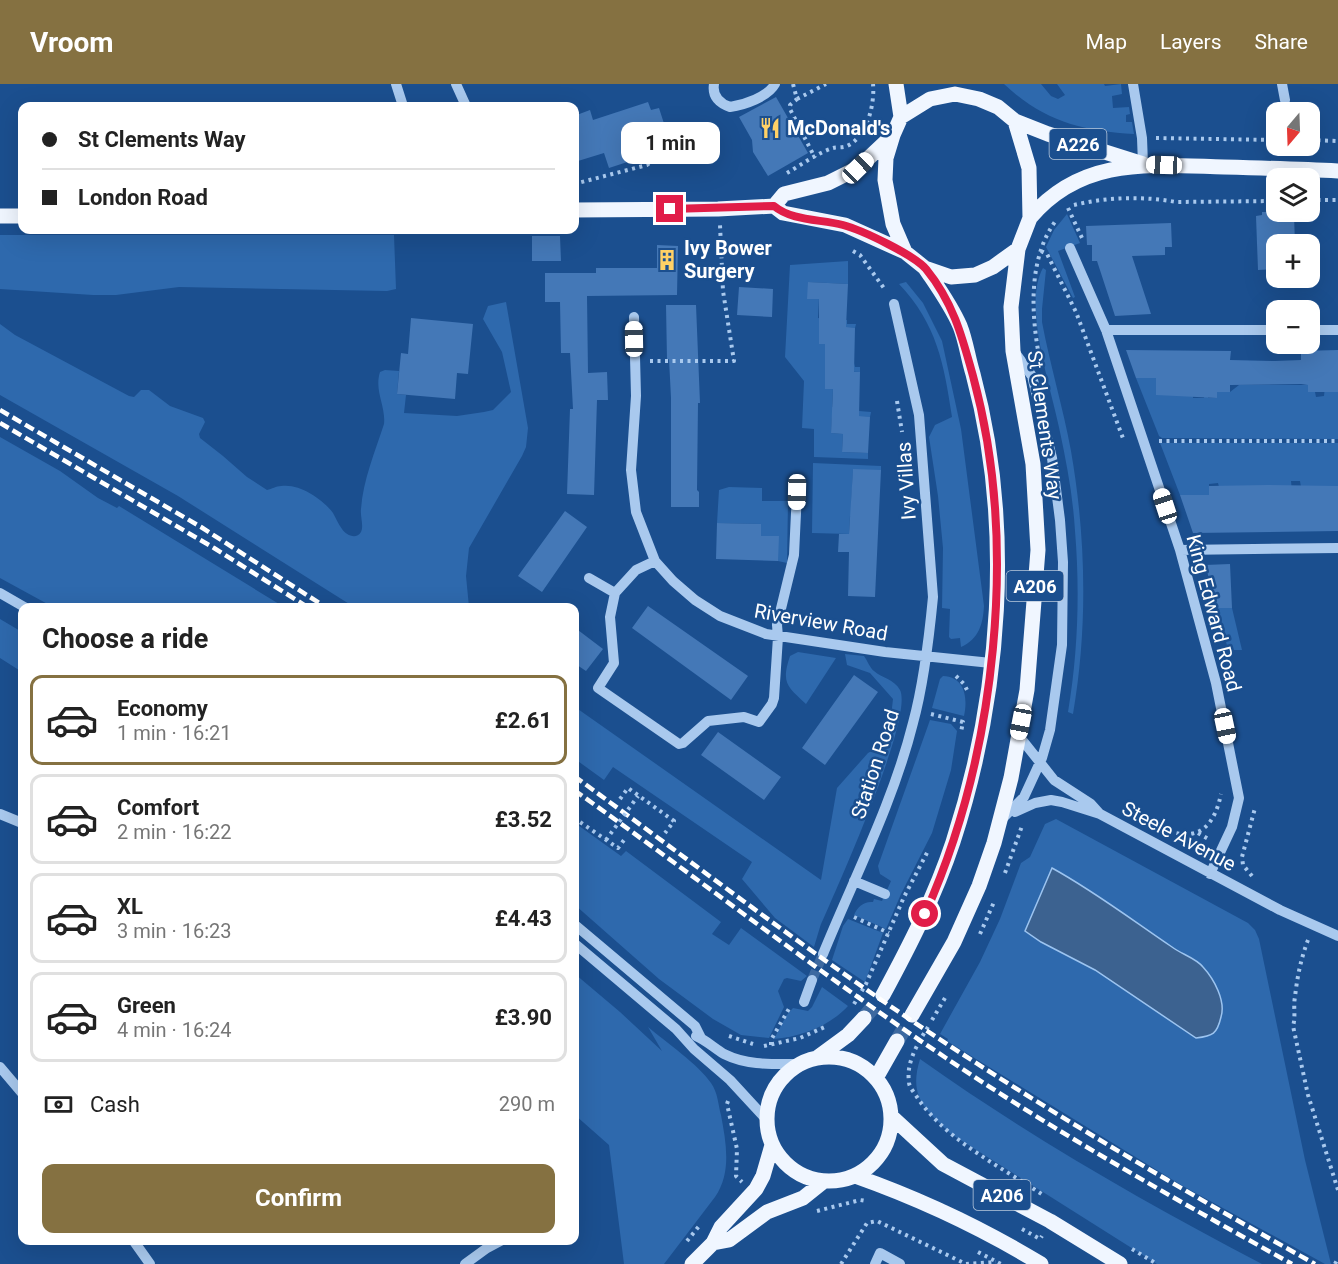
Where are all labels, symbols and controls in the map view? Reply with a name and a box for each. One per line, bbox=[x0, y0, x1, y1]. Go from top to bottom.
text: Vroom bbox=[30, 26, 114, 59]
text: Map bbox=[1085, 30, 1127, 54]
text: Layers bbox=[1160, 30, 1221, 54]
text: Share bbox=[1254, 30, 1308, 54]
north arrow bbox=[1266, 102, 1320, 156]
map controls bbox=[1266, 102, 1320, 354]
restaurant icon: McDonald's bbox=[758, 116, 782, 140]
place label: McDonald's bbox=[787, 116, 890, 140]
callout: 1 min bbox=[620, 122, 720, 164]
text: St Clements Way bbox=[78, 127, 246, 152]
road number: A226 bbox=[1050, 129, 1106, 159]
text: 1 min bbox=[645, 131, 696, 155]
car bbox=[839, 149, 877, 187]
car bbox=[1146, 155, 1182, 175]
button: layers bbox=[1266, 168, 1320, 222]
text: London Road bbox=[78, 185, 208, 210]
route end bbox=[656, 195, 683, 222]
button: + bbox=[1266, 234, 1320, 288]
place label: Ivy Bower Surgery bbox=[684, 236, 773, 283]
building icon: Ivy Bower Surgery bbox=[655, 248, 679, 272]
button: − bbox=[1266, 300, 1320, 354]
car bbox=[625, 321, 643, 357]
street label: St Clements Way bbox=[1023, 349, 1067, 502]
street label: Ivy Villas bbox=[891, 441, 921, 521]
car bbox=[788, 474, 806, 510]
car bbox=[1151, 486, 1179, 526]
street label: King Edward Road bbox=[1181, 532, 1247, 694]
road number: A206 bbox=[1006, 571, 1064, 601]
street label: Riverview Road bbox=[752, 598, 890, 646]
text: Choose a ride bbox=[42, 623, 208, 655]
icon: car bbox=[45, 693, 99, 747]
text: Economy bbox=[117, 696, 208, 721]
car bbox=[1009, 703, 1033, 741]
street label: Station Road bbox=[846, 706, 904, 822]
car bbox=[1212, 707, 1238, 745]
text: £2.61 bbox=[495, 708, 552, 733]
text: 1 min · 16:21 bbox=[117, 721, 232, 745]
icon: car bbox=[45, 792, 99, 846]
text: Comfort bbox=[117, 795, 199, 820]
street label: Steele Avenue bbox=[1118, 796, 1240, 876]
text: £3.52 bbox=[495, 807, 552, 832]
text: 2 min · 16:22 bbox=[117, 820, 232, 844]
icon: car bbox=[45, 891, 99, 945]
text: XL bbox=[117, 894, 143, 919]
route start bbox=[911, 900, 938, 927]
text: £4.43 bbox=[495, 906, 552, 931]
text: 3 min · 16:23 bbox=[117, 919, 232, 943]
icon: car bbox=[45, 990, 99, 1044]
text: Green bbox=[117, 993, 176, 1018]
text: £3.90 bbox=[495, 1005, 552, 1030]
text: 4 min · 16:24 bbox=[117, 1018, 232, 1042]
icon: cash bbox=[42, 1088, 75, 1121]
text: Cash bbox=[90, 1092, 140, 1117]
text: 290 m bbox=[499, 1092, 555, 1116]
button: Confirm bbox=[42, 1164, 555, 1233]
road number: A206 bbox=[974, 1180, 1030, 1210]

